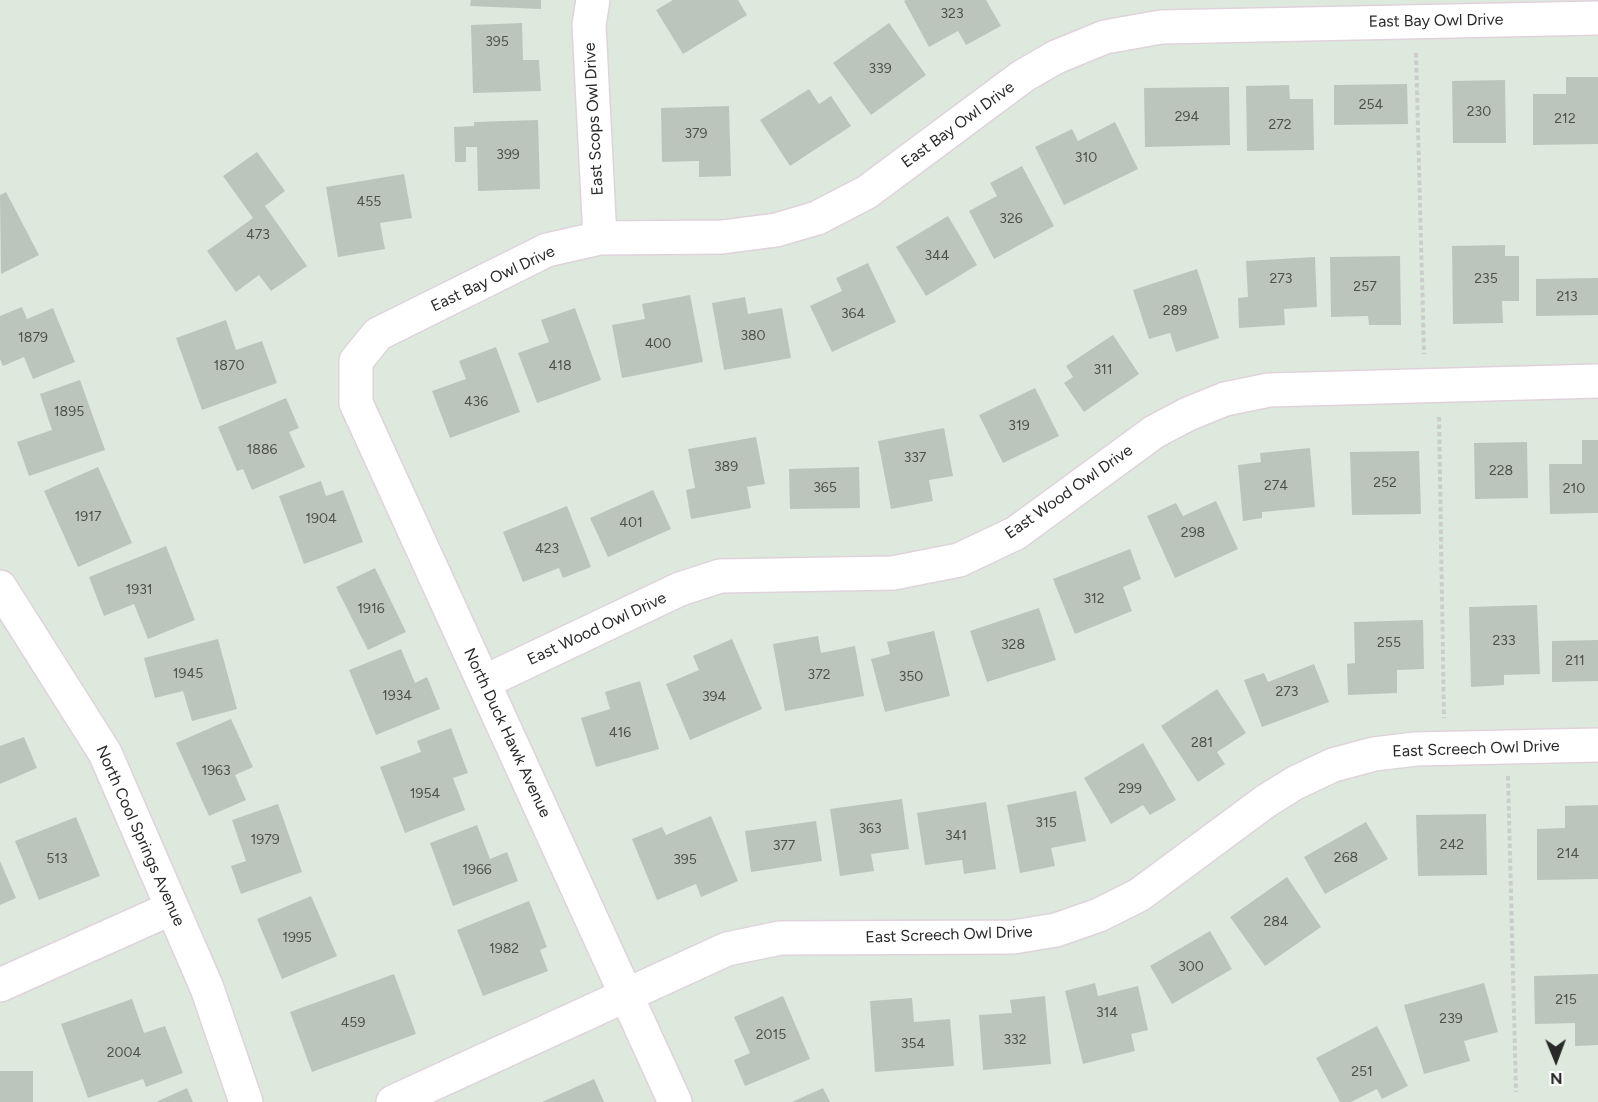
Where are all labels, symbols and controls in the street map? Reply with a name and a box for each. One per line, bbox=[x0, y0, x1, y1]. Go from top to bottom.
house number: 323 bbox=[940, 6, 964, 22]
street label: East Bay Owl Drive bbox=[1368, 10, 1504, 32]
house number: 395 bbox=[485, 34, 509, 50]
street label: East Scops Owl Drive bbox=[580, 42, 608, 196]
house number: 339 bbox=[868, 61, 892, 77]
street label: East Bay Owl Drive bbox=[898, 78, 1018, 172]
house number: 254 bbox=[1359, 97, 1383, 113]
house number: 230 bbox=[1467, 104, 1491, 120]
house number: 294 bbox=[1175, 109, 1199, 125]
house number: 212 bbox=[1554, 111, 1576, 127]
house number: 272 bbox=[1268, 117, 1292, 133]
house number: 379 bbox=[684, 126, 708, 142]
house number: 399 bbox=[496, 147, 520, 163]
house number: 310 bbox=[1075, 150, 1097, 166]
house number: 455 bbox=[357, 194, 381, 210]
house number: 326 bbox=[999, 211, 1023, 227]
house number: 473 bbox=[246, 227, 270, 243]
street label: East Bay Owl Drive bbox=[428, 242, 558, 316]
house number: 344 bbox=[924, 248, 950, 264]
house number: 273 bbox=[1270, 271, 1292, 287]
house number: 235 bbox=[1474, 271, 1498, 287]
house number: 257 bbox=[1353, 279, 1377, 295]
house number: 213 bbox=[1556, 289, 1578, 305]
house number: 289 bbox=[1163, 303, 1187, 319]
house number: 364 bbox=[841, 306, 865, 322]
house number: 380 bbox=[740, 328, 766, 344]
house number: 1879 bbox=[18, 330, 48, 346]
house number: 400 bbox=[645, 336, 671, 352]
house number: 1870 bbox=[214, 358, 244, 374]
house number: 418 bbox=[548, 358, 572, 374]
house number: 311 bbox=[1093, 362, 1113, 378]
house number: 436 bbox=[464, 394, 488, 410]
house number: 1895 bbox=[54, 404, 84, 420]
house number: 319 bbox=[1008, 418, 1030, 434]
street label: East Wood Owl Drive bbox=[1002, 441, 1136, 543]
house number: 1886 bbox=[247, 442, 277, 458]
house number: 337 bbox=[904, 450, 926, 466]
house number: 389 bbox=[714, 459, 738, 475]
house number: 228 bbox=[1489, 463, 1513, 479]
house number: 252 bbox=[1373, 475, 1397, 491]
house number: 274 bbox=[1264, 478, 1288, 494]
house number: 365 bbox=[813, 480, 837, 496]
house number: 210 bbox=[1563, 481, 1585, 497]
house number: 1917 bbox=[74, 509, 102, 525]
house number: 1904 bbox=[305, 511, 337, 527]
house number: 401 bbox=[619, 515, 643, 531]
house number: 298 bbox=[1181, 525, 1205, 541]
house number: 423 bbox=[535, 541, 559, 557]
house number: 1931 bbox=[125, 582, 153, 598]
street label: East Wood Owl Drive bbox=[524, 588, 670, 670]
house number: 312 bbox=[1083, 591, 1105, 607]
house number: 1916 bbox=[357, 601, 385, 617]
house number: 233 bbox=[1492, 633, 1516, 649]
house number: 255 bbox=[1377, 635, 1401, 651]
house number: 328 bbox=[1001, 637, 1025, 653]
street label: North Duck Hawk Avenue bbox=[459, 645, 555, 821]
house number: 211 bbox=[1565, 653, 1585, 669]
house number: 1945 bbox=[173, 666, 203, 682]
house number: 372 bbox=[808, 667, 830, 683]
house number: 350 bbox=[899, 669, 923, 685]
house number: 273 bbox=[1276, 684, 1298, 700]
house number: 1934 bbox=[382, 688, 412, 704]
house number: 394 bbox=[702, 689, 726, 705]
house number: 416 bbox=[609, 725, 631, 741]
house number: 281 bbox=[1191, 735, 1213, 751]
street label: East Screech Owl Drive bbox=[1392, 736, 1560, 762]
street label: North Cool Springs Avenue bbox=[91, 743, 189, 929]
house number: 1963 bbox=[201, 763, 231, 779]
house number: 299 bbox=[1118, 781, 1142, 797]
house number: 1954 bbox=[410, 786, 440, 802]
house number: 315 bbox=[1035, 815, 1057, 831]
house number: 363 bbox=[858, 821, 882, 837]
house number: 341 bbox=[945, 828, 967, 844]
house number: 1979 bbox=[250, 832, 280, 848]
house number: 242 bbox=[1440, 837, 1464, 853]
house number: 377 bbox=[773, 838, 795, 854]
house number: 214 bbox=[1557, 846, 1579, 862]
house number: 268 bbox=[1334, 850, 1358, 866]
house number: 513 bbox=[46, 851, 68, 867]
house number: 395 bbox=[673, 852, 697, 868]
house number: 1966 bbox=[462, 862, 492, 878]
house number: 284 bbox=[1263, 914, 1289, 930]
street label: East Screech Owl Drive bbox=[865, 922, 1033, 948]
house number: 1995 bbox=[282, 930, 312, 946]
house number: 1982 bbox=[489, 941, 519, 957]
house number: 300 bbox=[1178, 959, 1204, 975]
house number: 215 bbox=[1555, 992, 1577, 1008]
house number: 314 bbox=[1096, 1005, 1118, 1021]
house number: 239 bbox=[1439, 1011, 1463, 1027]
house number: 459 bbox=[341, 1015, 365, 1031]
house number: 2015 bbox=[756, 1027, 786, 1043]
north arrow bbox=[1526, 1030, 1586, 1090]
house number: 332 bbox=[1003, 1032, 1027, 1048]
house number: 354 bbox=[901, 1036, 925, 1052]
house number: 2004 bbox=[107, 1045, 141, 1061]
house number: 251 bbox=[1351, 1064, 1373, 1080]
text: N bbox=[1550, 1069, 1563, 1088]

